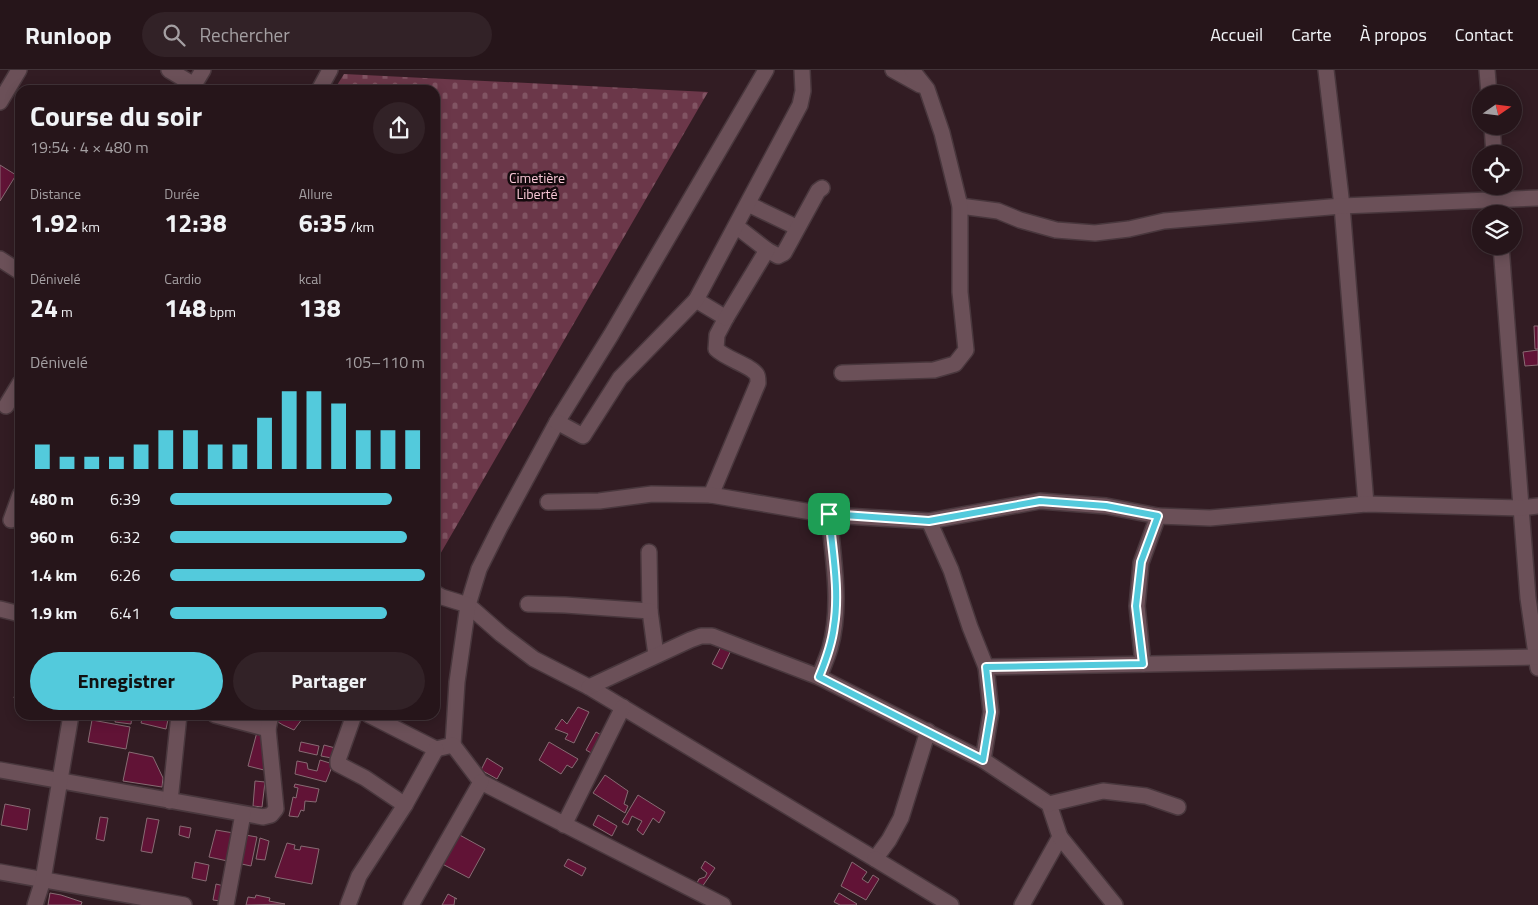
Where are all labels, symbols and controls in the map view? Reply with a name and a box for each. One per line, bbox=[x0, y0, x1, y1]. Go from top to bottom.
search box bbox=[142, 12, 492, 57]
text: Runloop bbox=[25, 17, 112, 53]
text: Rechercher bbox=[200, 20, 290, 49]
icon: search bbox=[160, 21, 188, 49]
text: Accueil bbox=[1210, 21, 1263, 48]
text: Carte bbox=[1291, 21, 1332, 48]
text: À propos bbox=[1360, 21, 1427, 48]
text: Contact bbox=[1455, 21, 1513, 48]
north arrow bbox=[1472, 85, 1522, 135]
map controls bbox=[1472, 85, 1522, 255]
text: Course du soir bbox=[30, 94, 202, 137]
button: share bbox=[373, 102, 425, 154]
text: 19:54 · 4 × 480 m bbox=[30, 135, 149, 159]
button: locate bbox=[1472, 145, 1522, 195]
park label: Cimetière Liberté bbox=[509, 167, 565, 204]
text: Distance bbox=[30, 183, 81, 204]
text: Durée bbox=[164, 183, 200, 204]
text: Allure bbox=[299, 183, 333, 204]
text: 1.92 bbox=[30, 204, 78, 242]
text: 12:38 bbox=[164, 204, 227, 242]
text: 6:35 bbox=[299, 204, 347, 242]
button: layers bbox=[1472, 205, 1522, 255]
text: km bbox=[78, 216, 100, 237]
text: /km bbox=[347, 216, 374, 237]
text: Dénivelé bbox=[30, 268, 81, 289]
text: Cardio bbox=[164, 268, 201, 289]
text: kcal bbox=[299, 268, 322, 289]
text: 24 bbox=[30, 289, 58, 327]
text: 148 bbox=[164, 289, 206, 327]
text: 138 bbox=[299, 289, 341, 327]
text: m bbox=[58, 301, 73, 322]
text: bpm bbox=[206, 301, 236, 322]
text: Dénivelé bbox=[30, 350, 88, 374]
text: 105–110 m bbox=[344, 350, 425, 374]
text: 480 m bbox=[30, 487, 74, 511]
text: 6:39 bbox=[110, 487, 140, 511]
pin bbox=[808, 493, 850, 535]
icon: arrive bbox=[815, 500, 843, 528]
text: 960 m bbox=[30, 525, 74, 549]
text: 6:32 bbox=[110, 525, 140, 549]
text: 1.4 km bbox=[30, 563, 77, 587]
text: 6:26 bbox=[110, 563, 140, 587]
text: 1.9 km bbox=[30, 601, 77, 625]
text: 6:41 bbox=[110, 601, 140, 625]
button: Enregistrer bbox=[30, 652, 223, 710]
button: Partager bbox=[233, 652, 425, 710]

